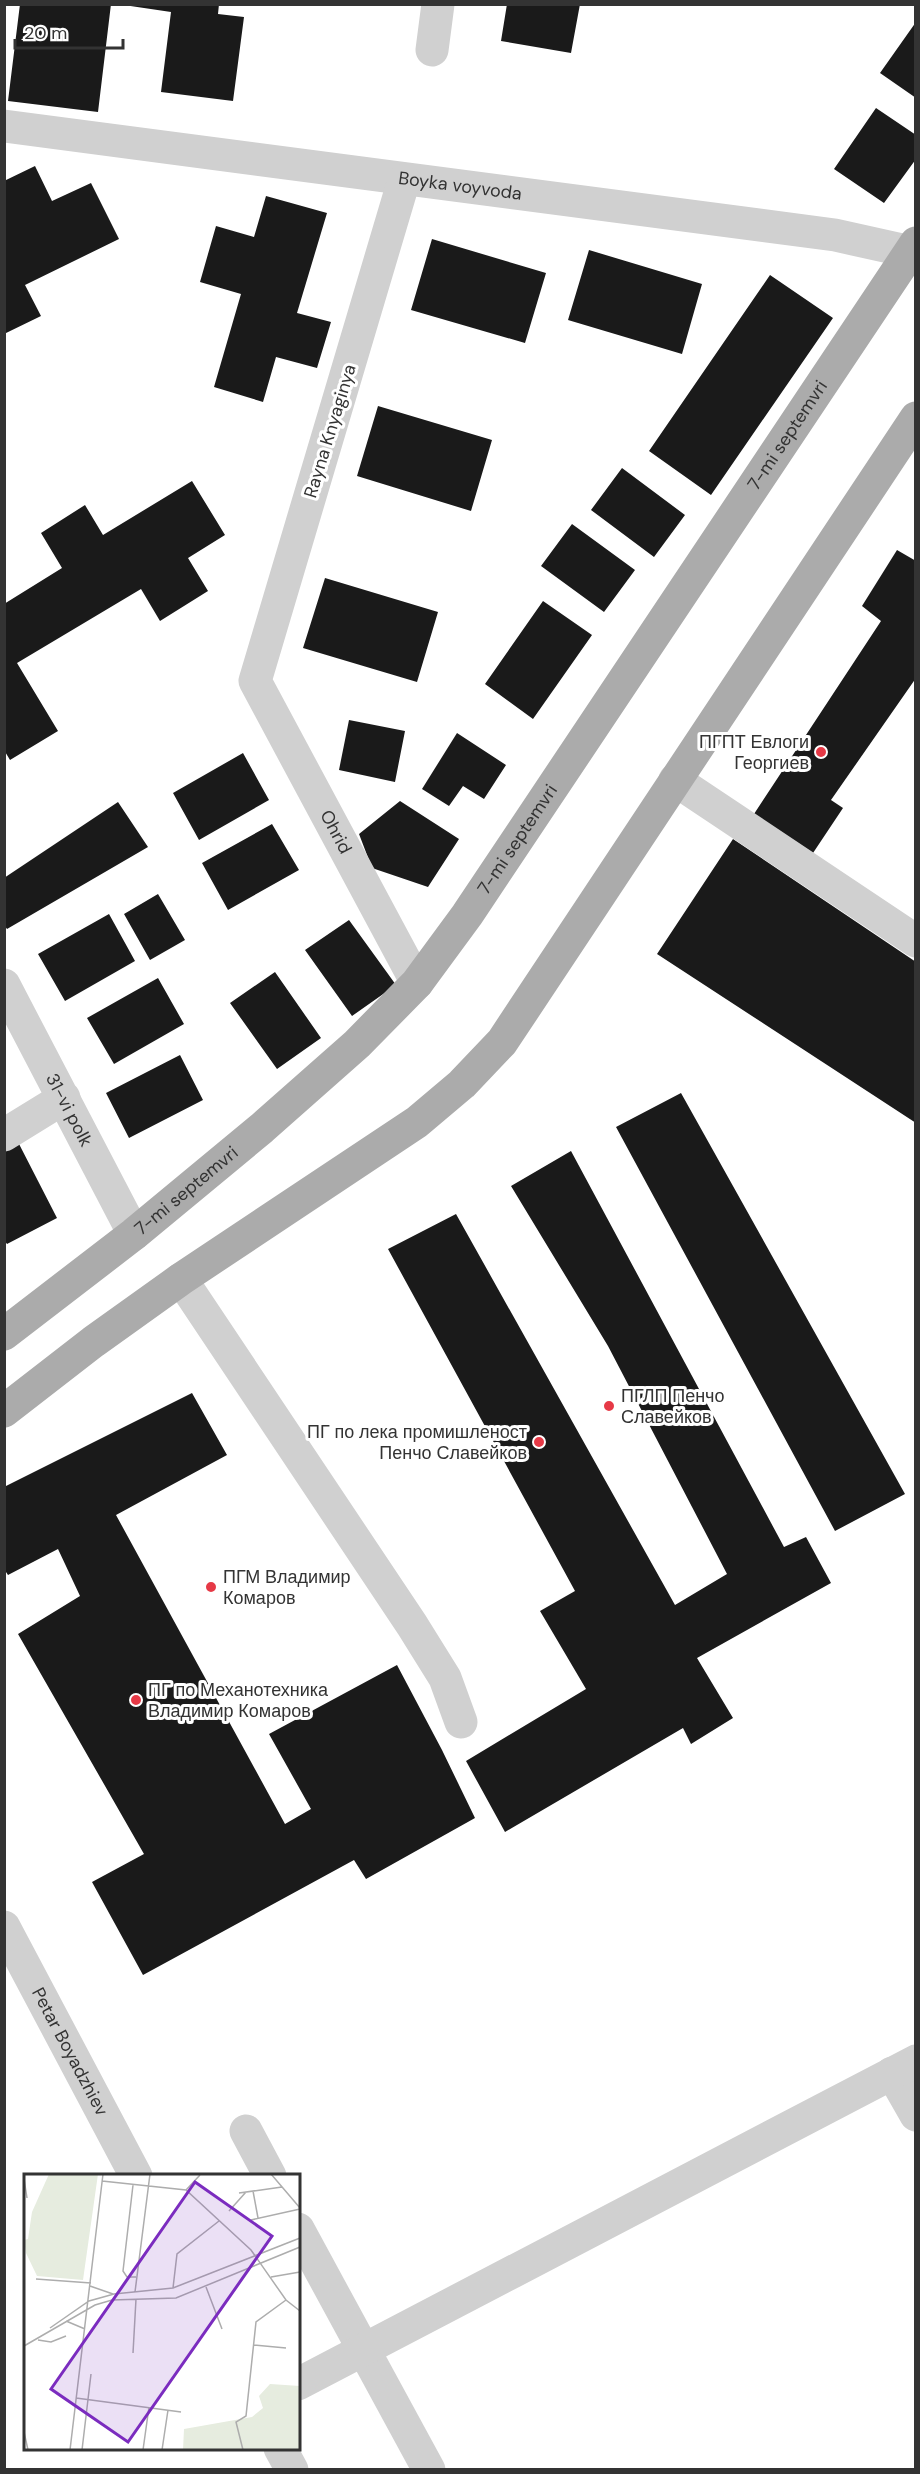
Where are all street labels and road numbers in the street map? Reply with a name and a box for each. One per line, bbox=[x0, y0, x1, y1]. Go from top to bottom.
street label: Boyka voyvoda bbox=[397, 166, 523, 206]
street label: Rayna Knyaginya bbox=[298, 361, 362, 501]
street label: 7-mi septemvri bbox=[742, 376, 833, 495]
street label: 7-mi septemvri bbox=[472, 780, 563, 899]
street label: Ohrid bbox=[314, 806, 358, 858]
street label: 31-vi polk bbox=[40, 1069, 98, 1151]
street label: 7-mi septemvri bbox=[130, 1141, 243, 1241]
street label: Petar Boyadzhiev bbox=[26, 1983, 114, 2120]

